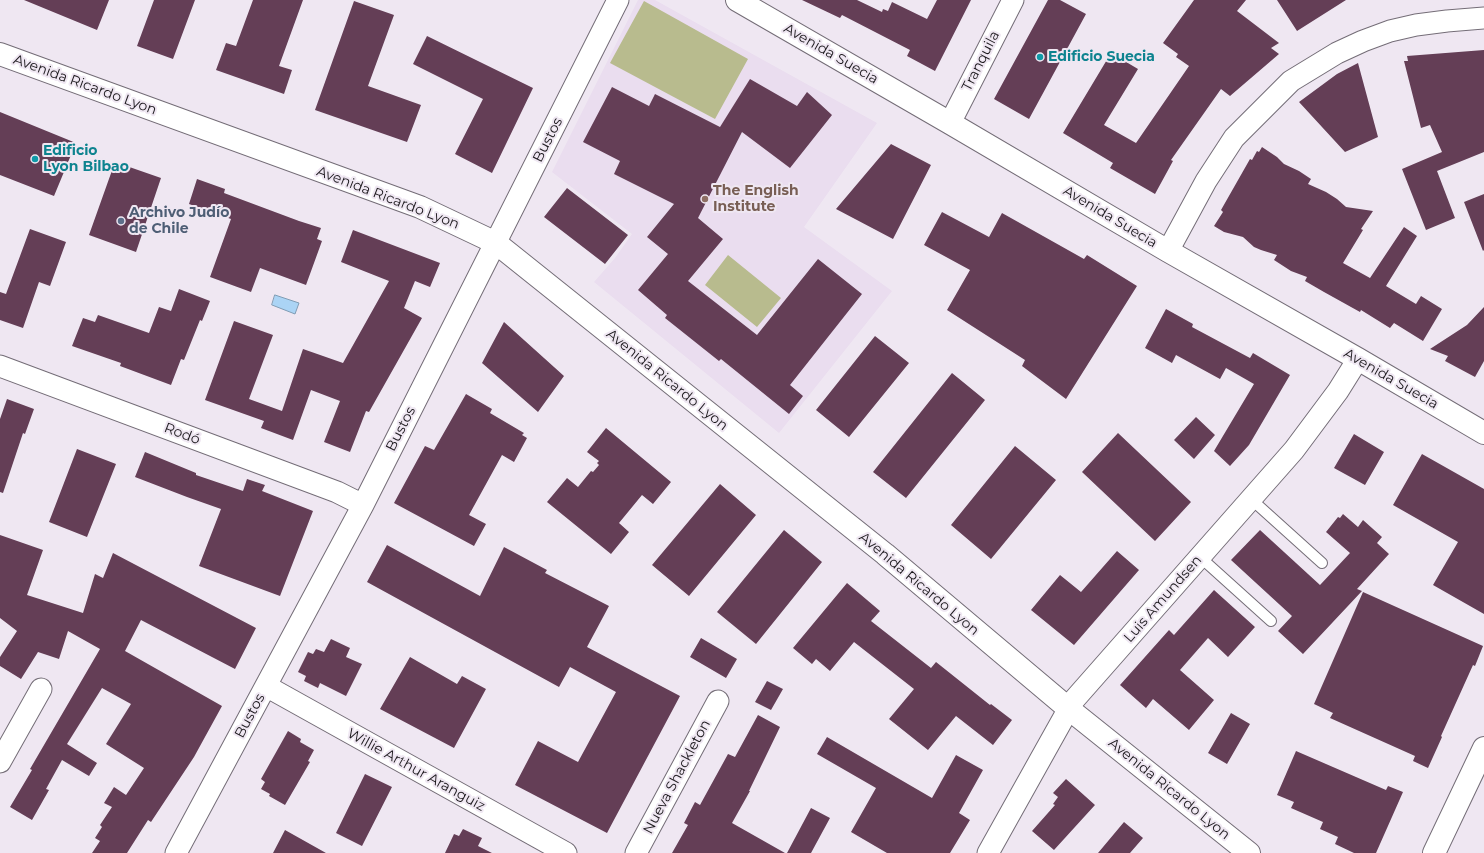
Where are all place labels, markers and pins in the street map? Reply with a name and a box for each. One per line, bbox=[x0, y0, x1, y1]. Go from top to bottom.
place label: Edificio Suecia bbox=[1048, 49, 1155, 65]
marker: Edificio Suecia bbox=[1035, 52, 1045, 62]
place label: Edificio Lyon Bilbao bbox=[43, 143, 129, 176]
marker: Edificio Lyon Bilbao bbox=[30, 154, 40, 164]
place label: The English Institute bbox=[713, 183, 799, 216]
marker: The English Institute bbox=[700, 194, 710, 204]
place label: Archivo Judío de Chile bbox=[129, 205, 229, 238]
marker: Archivo Judío de Chile bbox=[116, 216, 126, 226]

